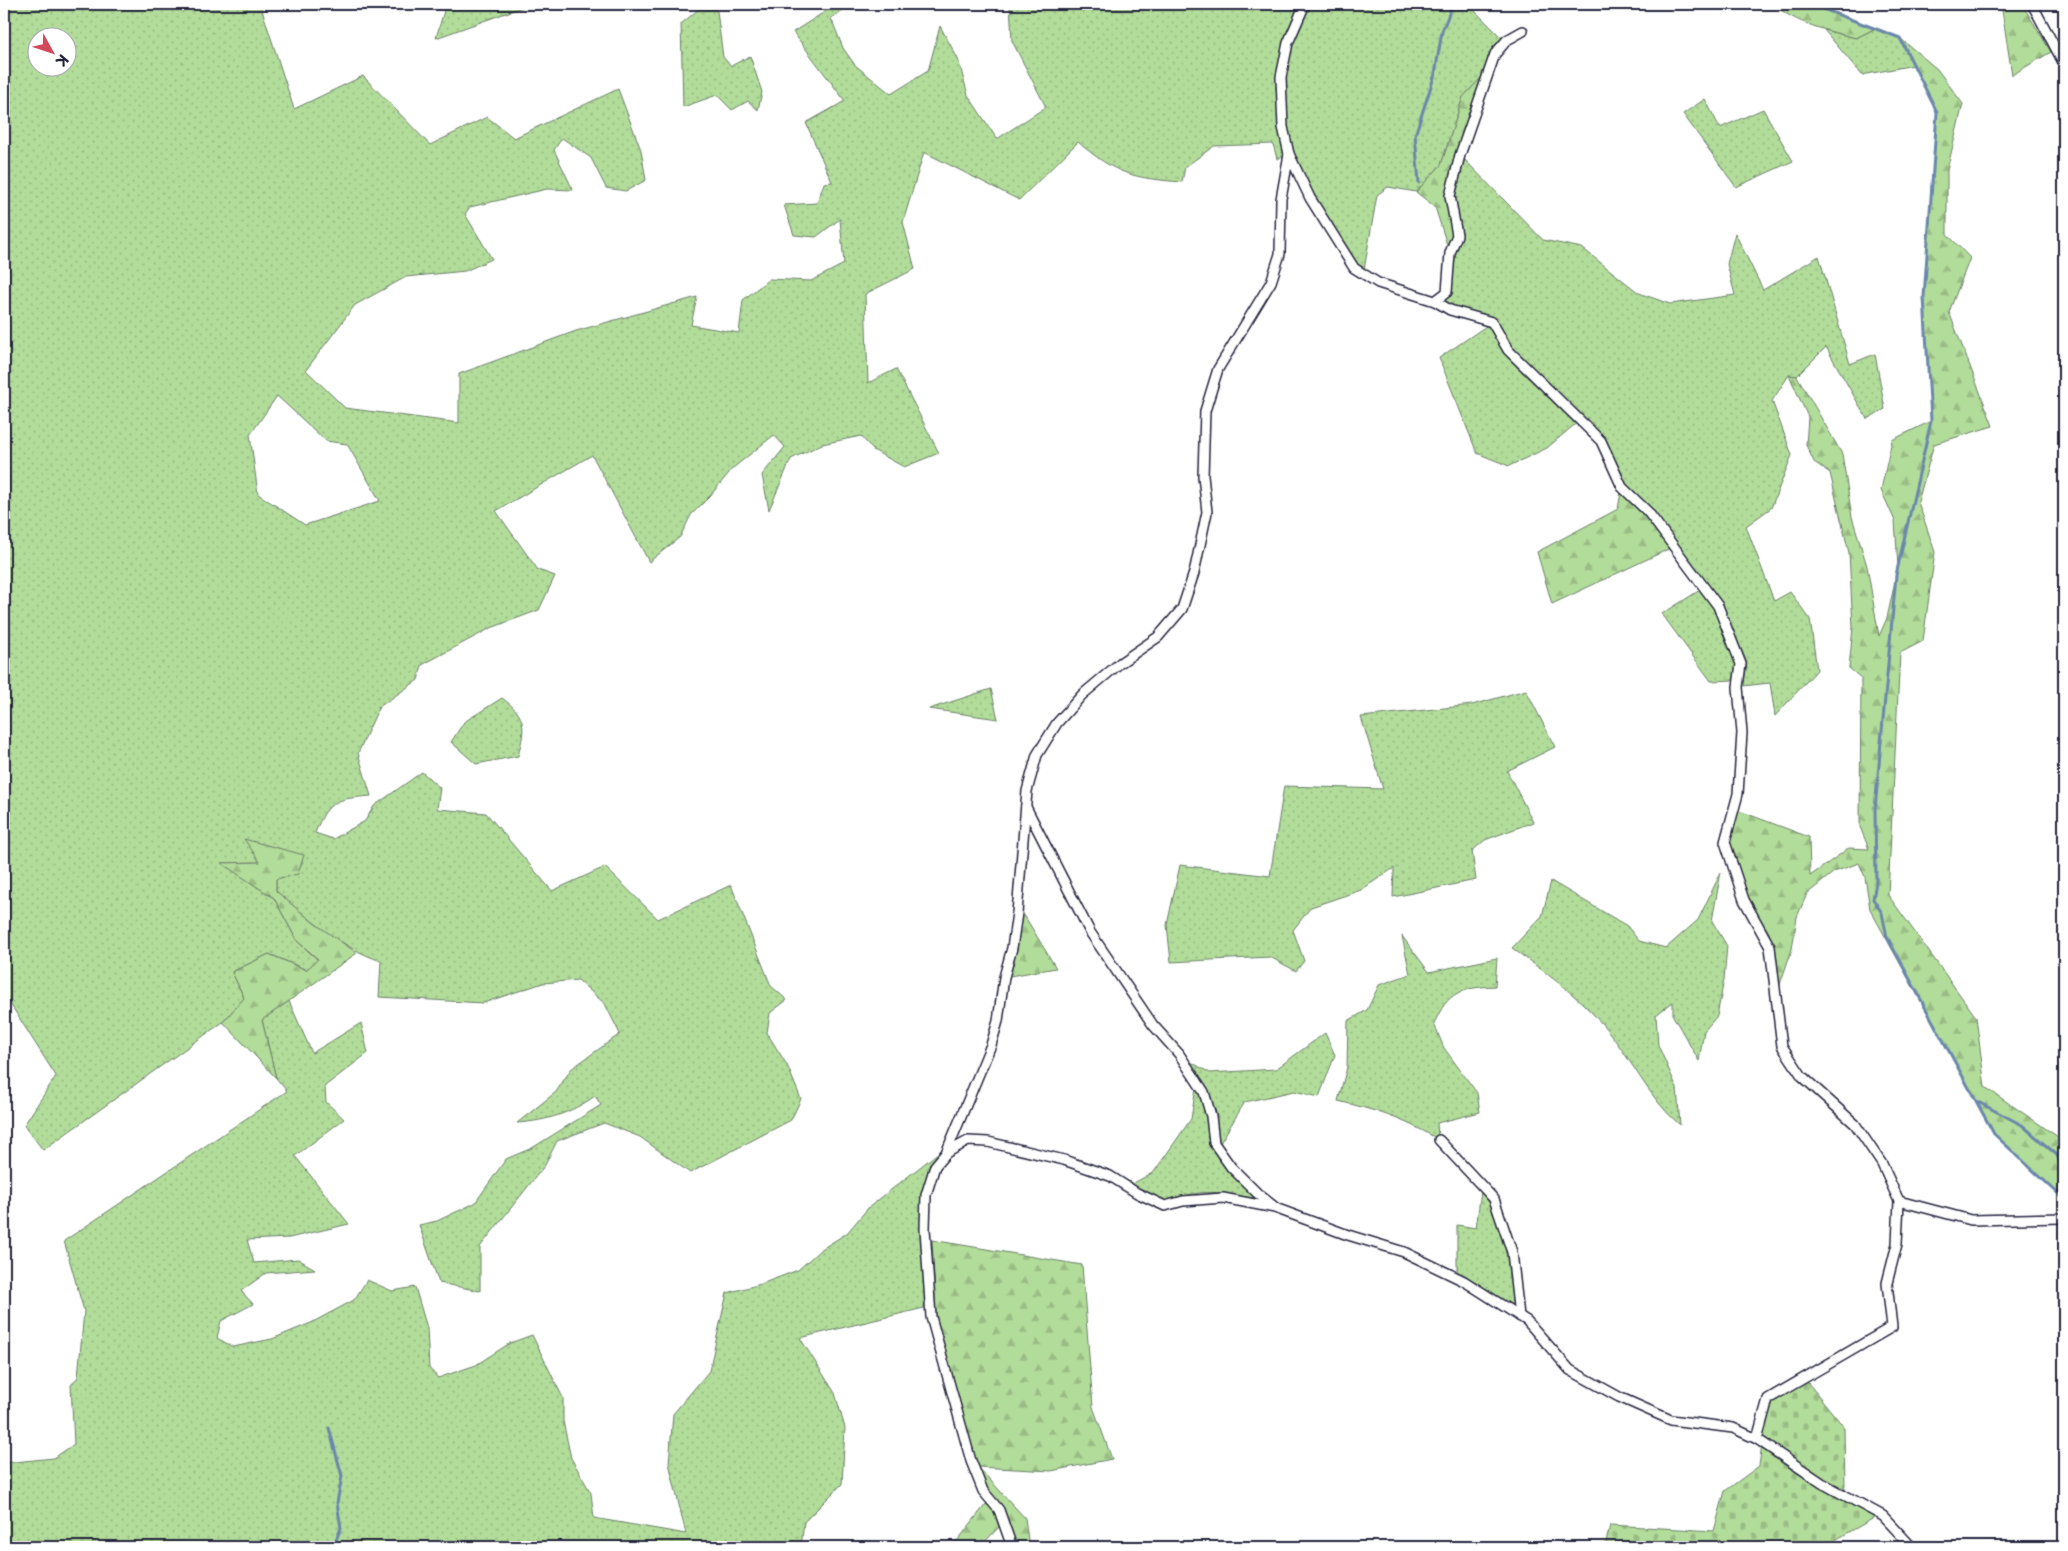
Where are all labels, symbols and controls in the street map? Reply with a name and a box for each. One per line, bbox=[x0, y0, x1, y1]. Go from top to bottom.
north arrow bbox=[28, 28, 78, 78]
text: K bbox=[51, 50, 74, 71]

